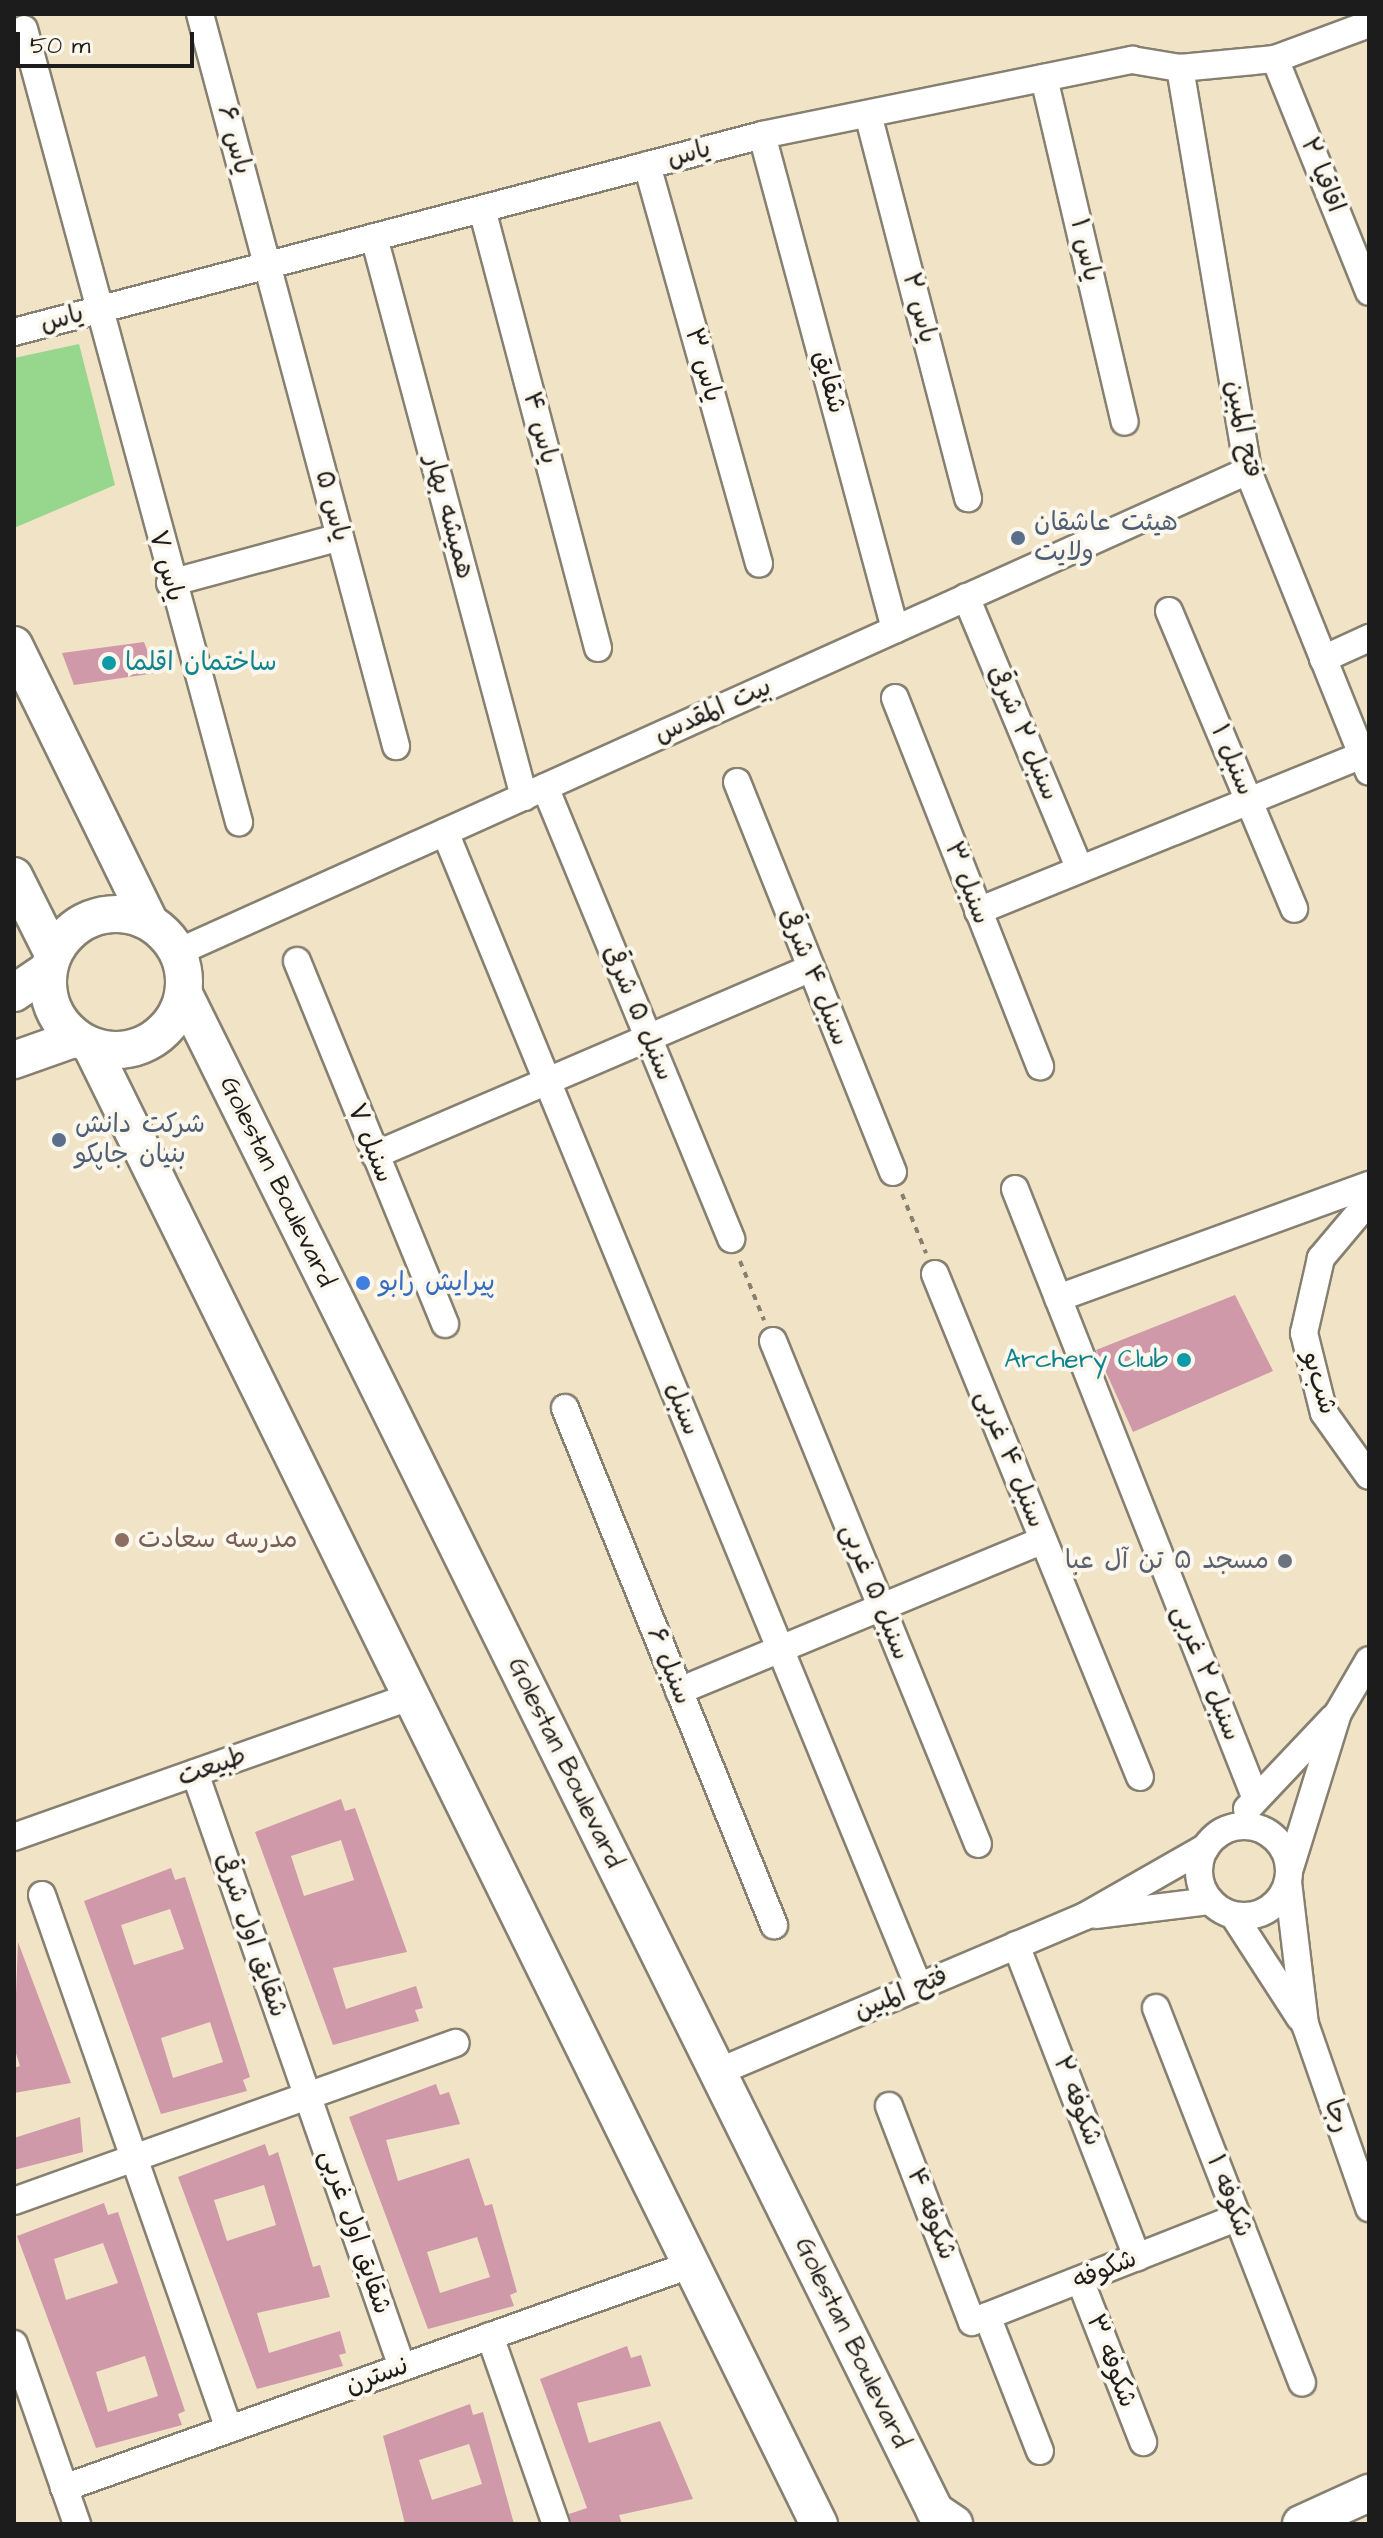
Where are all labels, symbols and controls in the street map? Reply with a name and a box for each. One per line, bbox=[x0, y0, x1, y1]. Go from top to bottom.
scale bar bbox=[20, 16, 198, 66]
text: 50 m bbox=[30, 29, 90, 63]
street label: یاس ۶ bbox=[210, 102, 258, 178]
street label: یاس bbox=[664, 133, 714, 175]
street label: اقاقیا ۲ bbox=[1293, 133, 1351, 217]
street label: یاس ۱ bbox=[1063, 215, 1107, 285]
street label: یاس ۲ bbox=[895, 269, 943, 347]
street label: یاس bbox=[37, 298, 87, 340]
street label: یاس ۳ bbox=[678, 324, 728, 406]
street label: شقایق bbox=[806, 347, 852, 417]
street label: فتح المبین bbox=[1217, 377, 1269, 481]
street label: یاس ۴ bbox=[515, 388, 565, 468]
street label: همیشه بهار bbox=[418, 452, 480, 582]
street label: یاس ۵ bbox=[308, 467, 356, 545]
place label: هیئت عاشقان ولایت bbox=[1034, 507, 1178, 568]
street label: یاس ۷ bbox=[142, 527, 190, 605]
marker: هیئت عاشقان ولایت bbox=[1009, 529, 1027, 547]
place label: ساختمان اقلما bbox=[125, 647, 277, 679]
marker: ساختمان اقلما bbox=[100, 654, 118, 672]
street label: سنبل ۲ شرقی bbox=[981, 661, 1065, 805]
street label: بیت المقدس bbox=[650, 671, 776, 751]
street label: سنبل ۱ bbox=[1203, 720, 1261, 800]
street label: سنبل ۳ bbox=[937, 837, 997, 929]
street label: سنبل ۴ شرقی bbox=[772, 904, 856, 1050]
street label: سنبل ۵ شرقی bbox=[595, 941, 681, 1085]
street label: Golestan Boulevard bbox=[213, 1072, 341, 1292]
street label: سنبل ۷ bbox=[340, 1099, 400, 1187]
place label: شرکت دانش بنیان جاپکو bbox=[75, 1109, 205, 1170]
marker: شرکت دانش بنیان جاپکو bbox=[50, 1131, 68, 1149]
place label: پیرایش رابو bbox=[379, 1267, 495, 1299]
marker: پیرایش رابو bbox=[354, 1274, 372, 1292]
place label: Archery Club bbox=[1004, 1344, 1168, 1376]
street label: شب‌بو bbox=[1295, 1348, 1343, 1418]
marker: Archery Club bbox=[1175, 1351, 1193, 1369]
street label: سنبل bbox=[657, 1378, 707, 1440]
street label: سنبل ۴ غربی bbox=[968, 1386, 1052, 1532]
street label: سنبل ۵ غربی bbox=[834, 1519, 916, 1665]
place label: مدرسه سعادت bbox=[138, 1524, 298, 1556]
marker: مدرسه سعادت bbox=[113, 1531, 131, 1549]
place label: مسجد ۵ تن آل عبا bbox=[1065, 1545, 1269, 1577]
marker: مسجد ۵ تن آل عبا bbox=[1276, 1552, 1294, 1570]
street label: سنبل ۲ غربی bbox=[1165, 1601, 1247, 1745]
street label: سنبل ۶ bbox=[639, 1623, 699, 1709]
street label: Golestan Boulevard bbox=[501, 1653, 629, 1873]
street label: طبیعت bbox=[174, 1740, 250, 1794]
street label: شقایق اول شرقی bbox=[208, 1849, 294, 2021]
street label: فتح المبین bbox=[849, 1960, 953, 2028]
street label: شکوفه ۲ bbox=[1046, 2052, 1108, 2150]
street label: رجا bbox=[1317, 2095, 1357, 2137]
street label: شقایق اول غربی bbox=[312, 2146, 398, 2318]
street label: شکوفه ۱ bbox=[1199, 2150, 1259, 2242]
street label: شکوفه ۴ bbox=[899, 2164, 963, 2264]
street label: Golestan Boulevard bbox=[788, 2233, 916, 2453]
street label: شکوفه bbox=[1069, 2243, 1141, 2297]
street label: شکوفه ۳ bbox=[1079, 2310, 1143, 2412]
street label: نسترن bbox=[341, 2350, 413, 2402]

